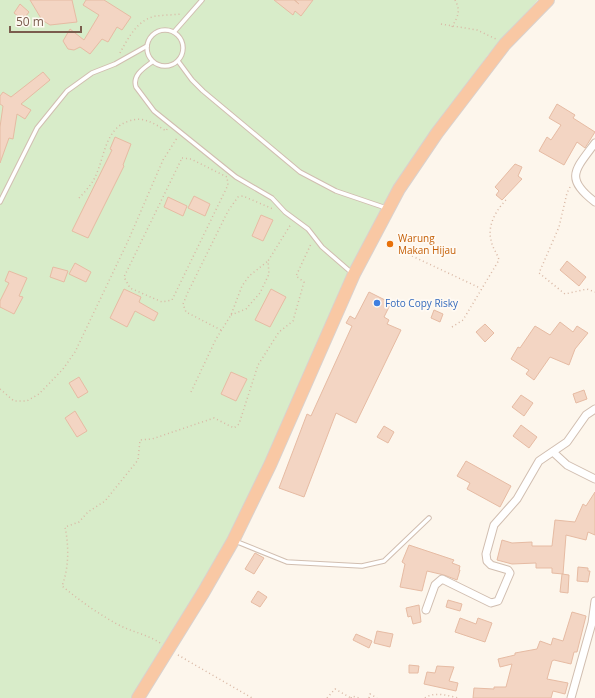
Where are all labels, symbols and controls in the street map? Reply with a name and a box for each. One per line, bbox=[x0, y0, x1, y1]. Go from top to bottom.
scale bar bbox=[10, 8, 81, 34]
text: 50 m bbox=[16, 13, 44, 30]
place label: Warung Makan Hijau bbox=[398, 231, 456, 257]
marker: Warung Makan Hijau bbox=[385, 239, 395, 249]
place label: Foto Copy Risky bbox=[385, 296, 459, 310]
marker: Foto Copy Risky bbox=[372, 298, 382, 308]

